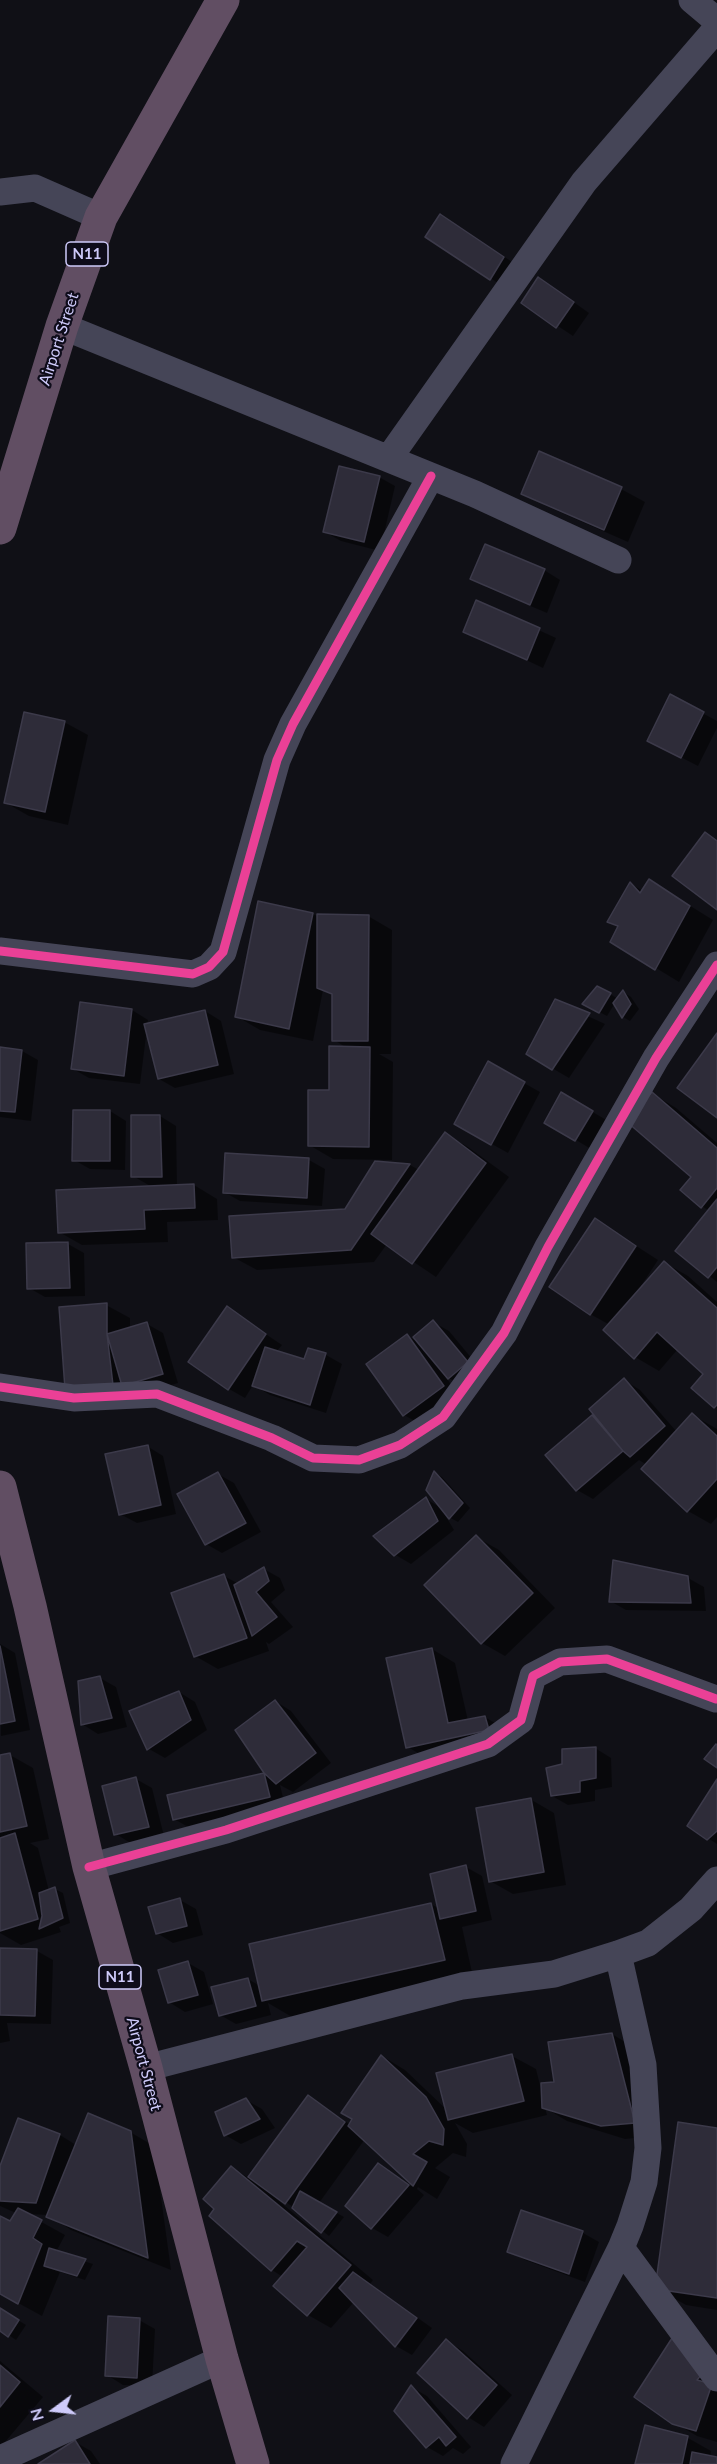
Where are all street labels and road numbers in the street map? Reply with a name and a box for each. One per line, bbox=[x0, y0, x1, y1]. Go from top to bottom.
road number: N11 bbox=[66, 242, 108, 266]
street label: Airport Street bbox=[35, 290, 83, 388]
road number: N11 bbox=[99, 1965, 141, 1989]
street label: Airport Street bbox=[122, 2015, 166, 2113]

